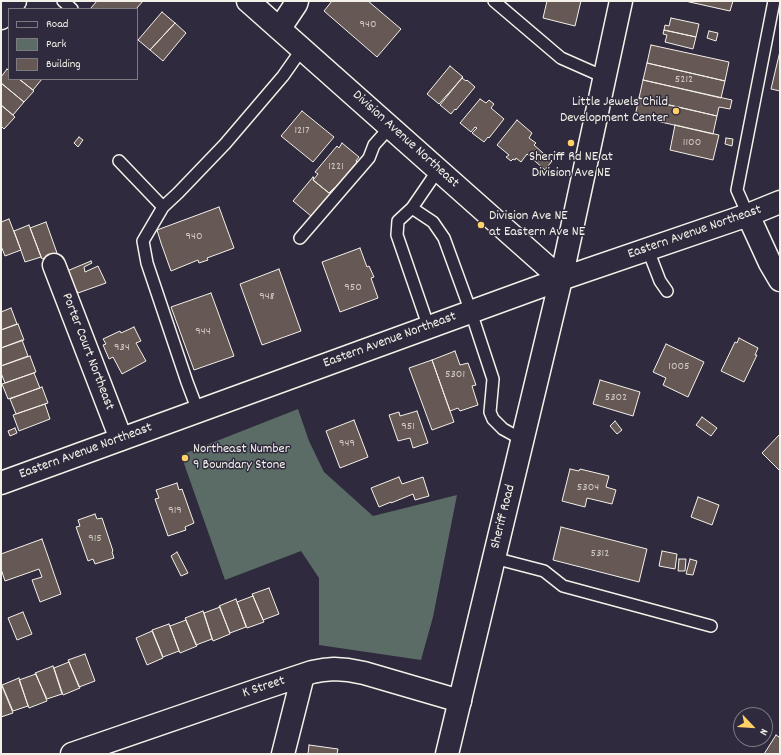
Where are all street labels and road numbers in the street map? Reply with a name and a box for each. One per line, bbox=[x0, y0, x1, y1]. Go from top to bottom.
street label: Division Avenue Northeast bbox=[348, 88, 462, 192]
street label: Eastern Avenue Northeast bbox=[626, 202, 764, 264]
street label: Porter Court Northeast bbox=[57, 291, 117, 413]
street label: Eastern Avenue Northeast bbox=[321, 309, 459, 373]
street label: Eastern Avenue Northeast bbox=[17, 420, 155, 484]
street label: Sheriff Road bbox=[488, 483, 520, 551]
street label: K Street bbox=[241, 673, 287, 703]

